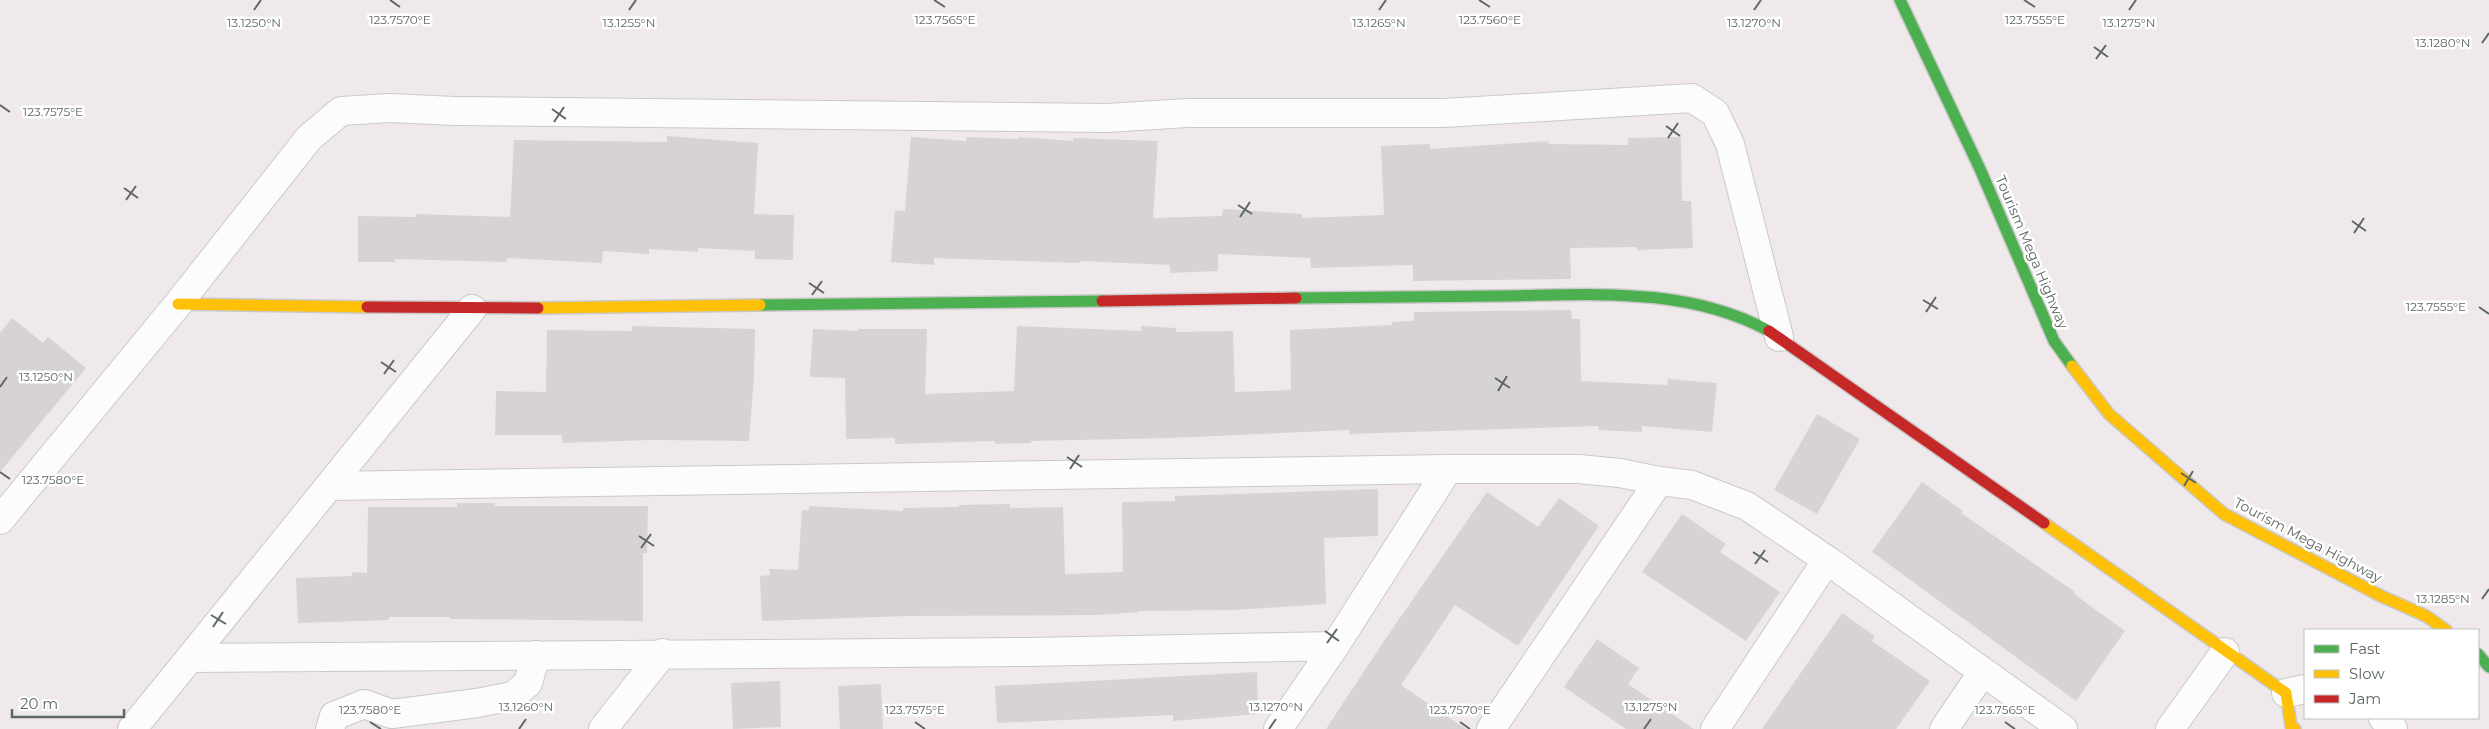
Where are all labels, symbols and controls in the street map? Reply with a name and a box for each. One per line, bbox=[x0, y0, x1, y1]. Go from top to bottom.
text: 123.7570°E bbox=[369, 12, 431, 27]
text: 123.7565°E bbox=[915, 12, 975, 27]
text: 123.7560°E bbox=[1459, 12, 1521, 27]
text: 123.7555°E bbox=[2005, 12, 2065, 27]
text: 13.1250°N bbox=[227, 15, 281, 30]
text: 13.1255°N bbox=[603, 15, 655, 30]
text: 13.1265°N bbox=[1352, 15, 1406, 30]
text: 13.1270°N bbox=[1727, 15, 1781, 30]
text: 13.1275°N bbox=[2103, 15, 2155, 30]
text: 13.1280°N bbox=[2415, 35, 2471, 50]
text: 123.7575°E bbox=[23, 104, 83, 119]
street label: Tourism Mega Highway bbox=[1991, 172, 2073, 332]
text: 123.7555°E bbox=[2406, 299, 2466, 314]
text: 13.1250°N bbox=[19, 369, 73, 384]
text: 123.7580°E bbox=[22, 472, 84, 487]
street label: Tourism Mega Highway bbox=[2231, 493, 2385, 587]
text: 13.1285°N bbox=[2416, 591, 2470, 606]
legend bbox=[2304, 629, 2479, 719]
text: Fast bbox=[2349, 639, 2380, 658]
text: Slow bbox=[2349, 664, 2385, 683]
scale bar bbox=[12, 686, 125, 718]
text: Jam bbox=[2348, 689, 2381, 708]
text: 20 m bbox=[20, 694, 58, 713]
text: 13.1260°N bbox=[499, 699, 553, 714]
text: 13.1270°N bbox=[1249, 699, 1303, 714]
text: 13.1275°N bbox=[1625, 699, 1677, 714]
text: 123.7580°E bbox=[339, 702, 401, 717]
text: 123.7575°E bbox=[885, 702, 945, 717]
text: 123.7570°E bbox=[1429, 702, 1491, 717]
text: 123.7565°E bbox=[1975, 702, 2035, 717]

